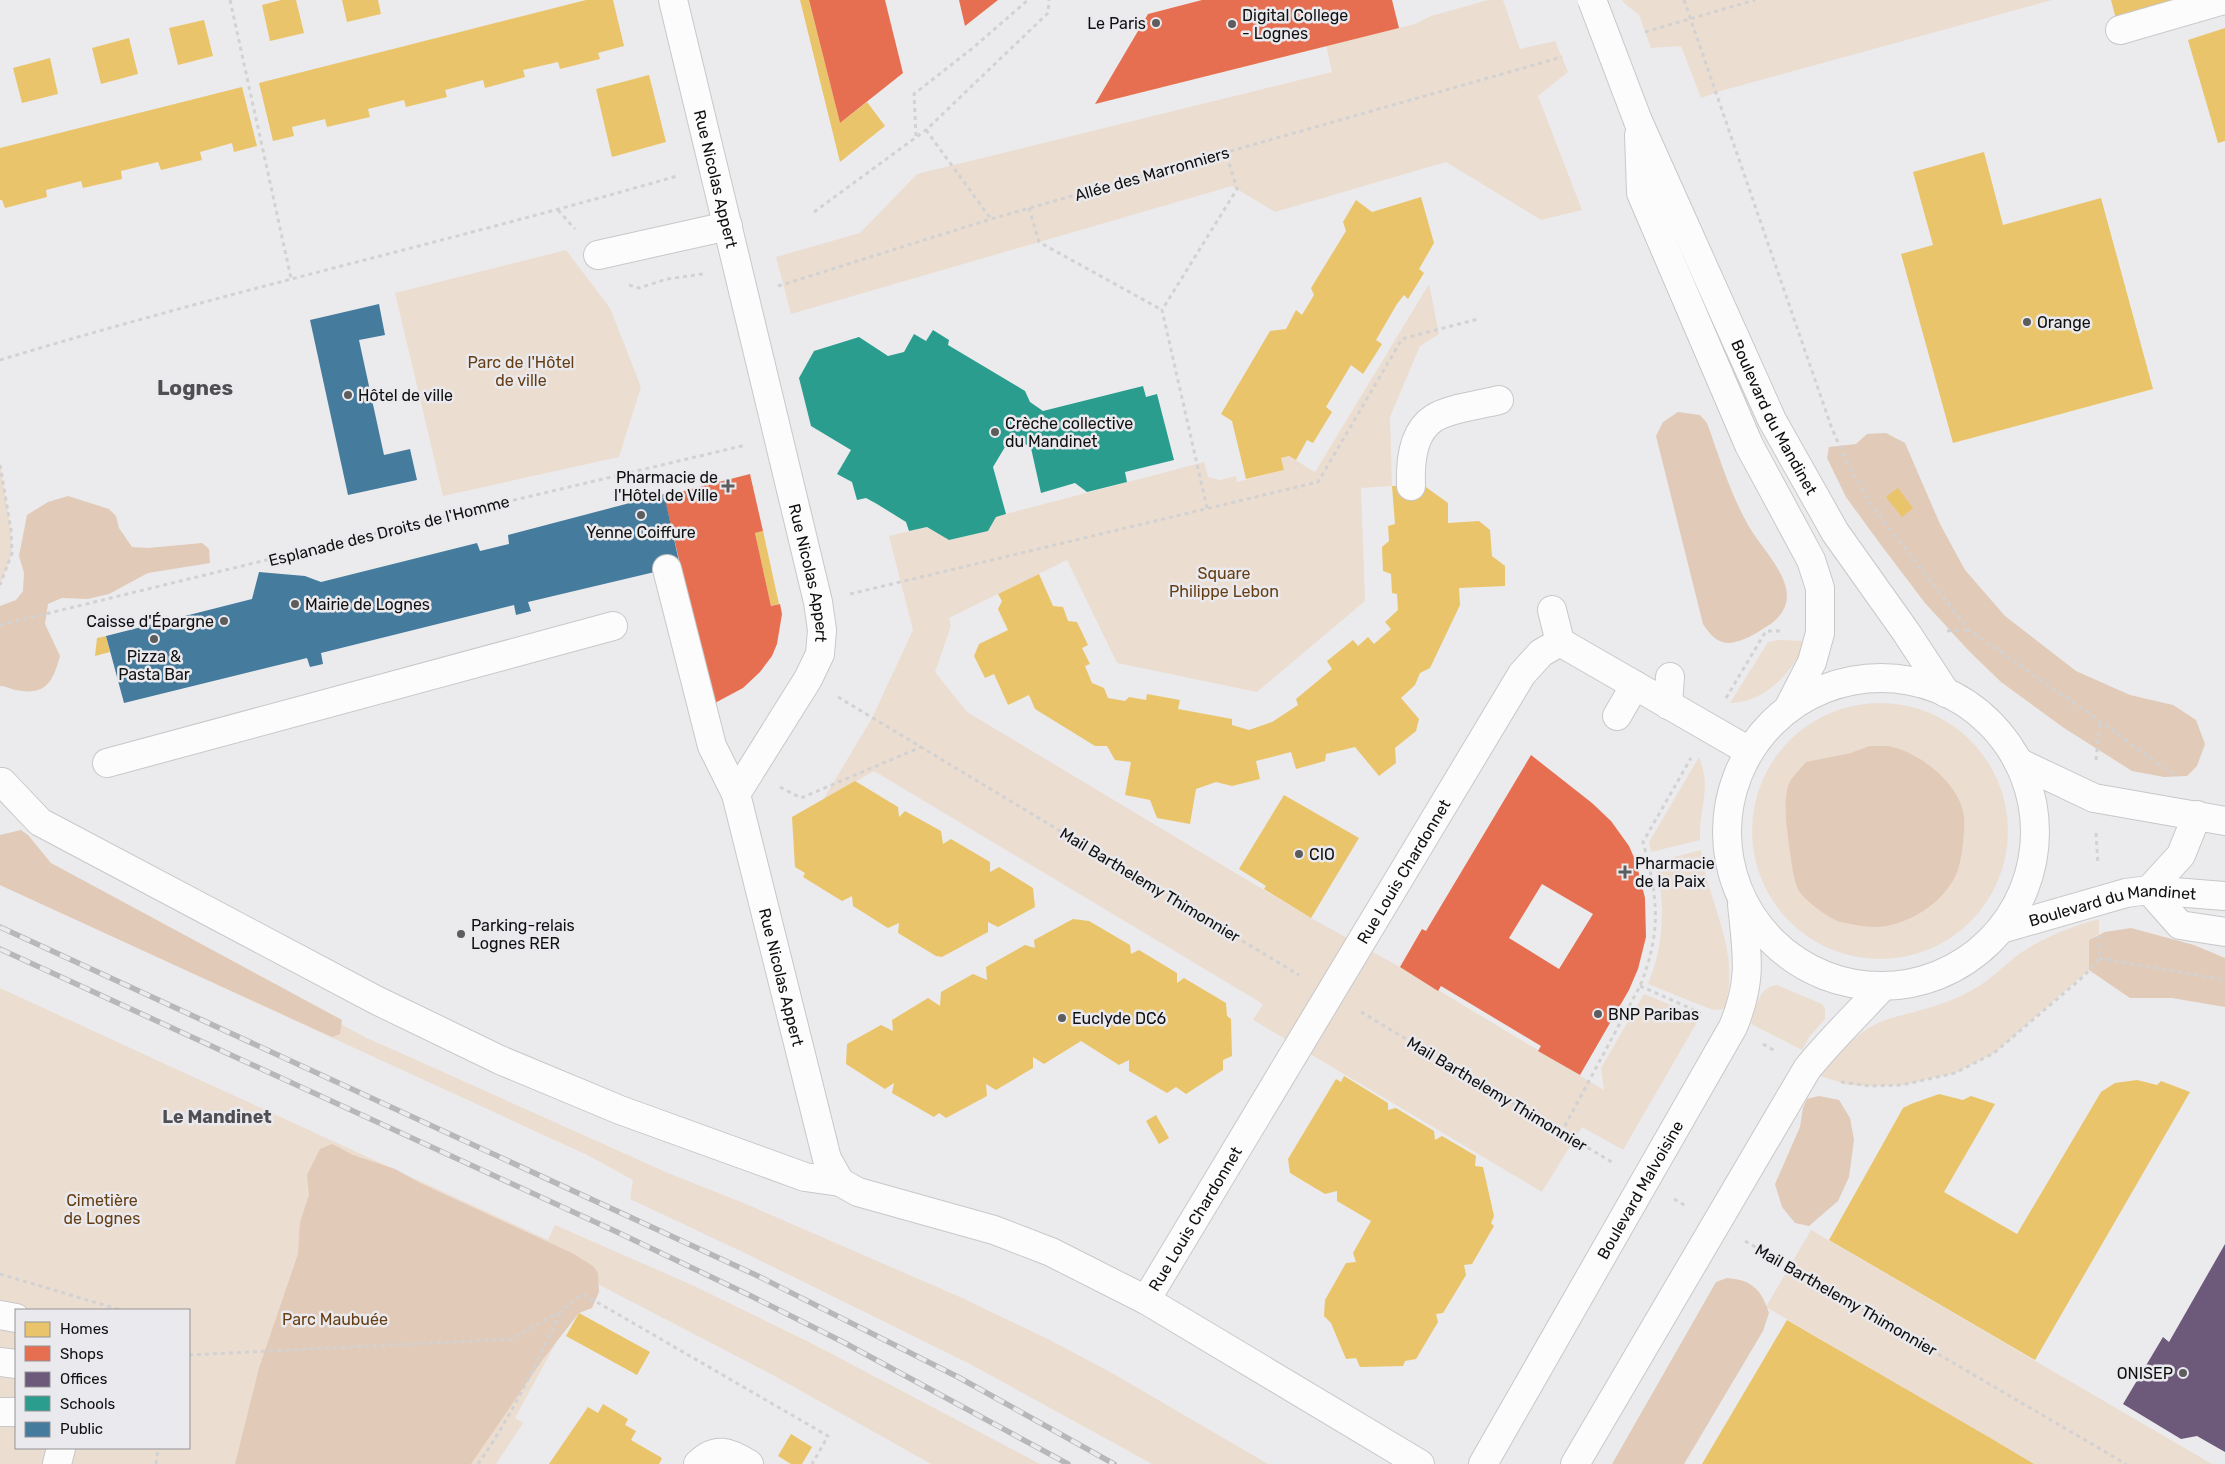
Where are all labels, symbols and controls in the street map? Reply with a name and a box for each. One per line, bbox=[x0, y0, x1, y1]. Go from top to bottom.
place label: Digital College - Lognes bbox=[1242, 6, 1348, 43]
place label: Le Paris bbox=[1087, 14, 1146, 33]
marker: Le Paris bbox=[1150, 17, 1162, 29]
marker: Digital College - Lognes bbox=[1226, 18, 1238, 30]
street label: Rue Nicolas Appert bbox=[690, 108, 742, 250]
street label: Allée des Marronniers bbox=[1072, 143, 1232, 205]
place label: Orange bbox=[2037, 313, 2091, 332]
marker: Orange bbox=[2021, 316, 2033, 328]
street label: Boulevard du Mandinet bbox=[1728, 336, 1822, 498]
park label: Parc de l'Hôtel de ville bbox=[467, 353, 575, 390]
district label: Lognes bbox=[157, 375, 233, 400]
place label: Hôtel de ville bbox=[358, 386, 453, 405]
marker: Hôtel de ville bbox=[342, 389, 354, 401]
place label: Crèche collective du Mandinet bbox=[1005, 414, 1133, 451]
marker: Crèche collective du Mandinet bbox=[989, 426, 1001, 438]
place label: Pharmacie de l'Hôtel de Ville bbox=[614, 468, 718, 505]
marker: Pharmacie de l'Hôtel de Ville bbox=[722, 480, 734, 492]
street label: Esplanade des Droits de l'Homme bbox=[267, 492, 512, 570]
street label: Rue Nicolas Appert bbox=[785, 502, 831, 643]
marker: Yenne Coiffure bbox=[635, 509, 647, 521]
place label: Yenne Coiffure bbox=[586, 523, 696, 542]
park label: Square Philippe Lebon bbox=[1169, 564, 1279, 601]
place label: Mairie de Lognes bbox=[305, 595, 430, 614]
marker: Mairie de Lognes bbox=[289, 598, 301, 610]
place label: Caisse d'Épargne bbox=[86, 612, 214, 631]
marker: Caisse d'Épargne bbox=[218, 615, 230, 627]
marker: Pizza & Pasta Bar bbox=[148, 633, 160, 645]
place label: Pizza & Pasta Bar bbox=[118, 647, 190, 684]
street label: Rue Louis Chardonnet bbox=[1353, 796, 1454, 947]
street label: Mail Barthelemy Thimonnier bbox=[1056, 824, 1244, 946]
place label: CIO bbox=[1309, 845, 1335, 864]
marker: CIO bbox=[1293, 848, 1305, 860]
place label: Pharmacie de la Paix bbox=[1635, 854, 1715, 891]
marker: Pharmacie de la Paix bbox=[1619, 866, 1631, 878]
street label: Boulevard du Mandinet bbox=[2026, 880, 2197, 930]
street label: Rue Nicolas Appert bbox=[755, 906, 808, 1048]
place label: Parking-relais Lognes RER bbox=[471, 916, 575, 953]
marker: Parking-relais Lognes RER bbox=[455, 928, 467, 940]
place label: BNP Paribas bbox=[1608, 1005, 1699, 1024]
marker: BNP Paribas bbox=[1592, 1008, 1604, 1020]
place label: Euclyde DC6 bbox=[1072, 1009, 1167, 1028]
marker: Euclyde DC6 bbox=[1056, 1012, 1068, 1024]
street label: Mail Barthelemy Thimonnier bbox=[1403, 1033, 1591, 1155]
district label: Le Mandinet bbox=[162, 1106, 272, 1128]
street label: Boulevard Malvoisine bbox=[1593, 1117, 1687, 1262]
street label: Rue Louis Chardonnet bbox=[1144, 1143, 1246, 1294]
park label: Cimetière de Lognes bbox=[64, 1191, 140, 1228]
street label: Mail Barthelemy Thimonnier bbox=[1752, 1240, 1940, 1360]
legend bbox=[15, 1309, 190, 1449]
park label: Parc Maubuée bbox=[282, 1310, 388, 1329]
text: Homes bbox=[60, 1320, 109, 1338]
text: Shops bbox=[60, 1345, 104, 1363]
place label: ONISEP bbox=[2117, 1364, 2173, 1383]
marker: ONISEP bbox=[2177, 1367, 2189, 1379]
text: Offices bbox=[60, 1370, 108, 1388]
text: Schools bbox=[60, 1395, 116, 1413]
text: Public bbox=[60, 1420, 103, 1438]

